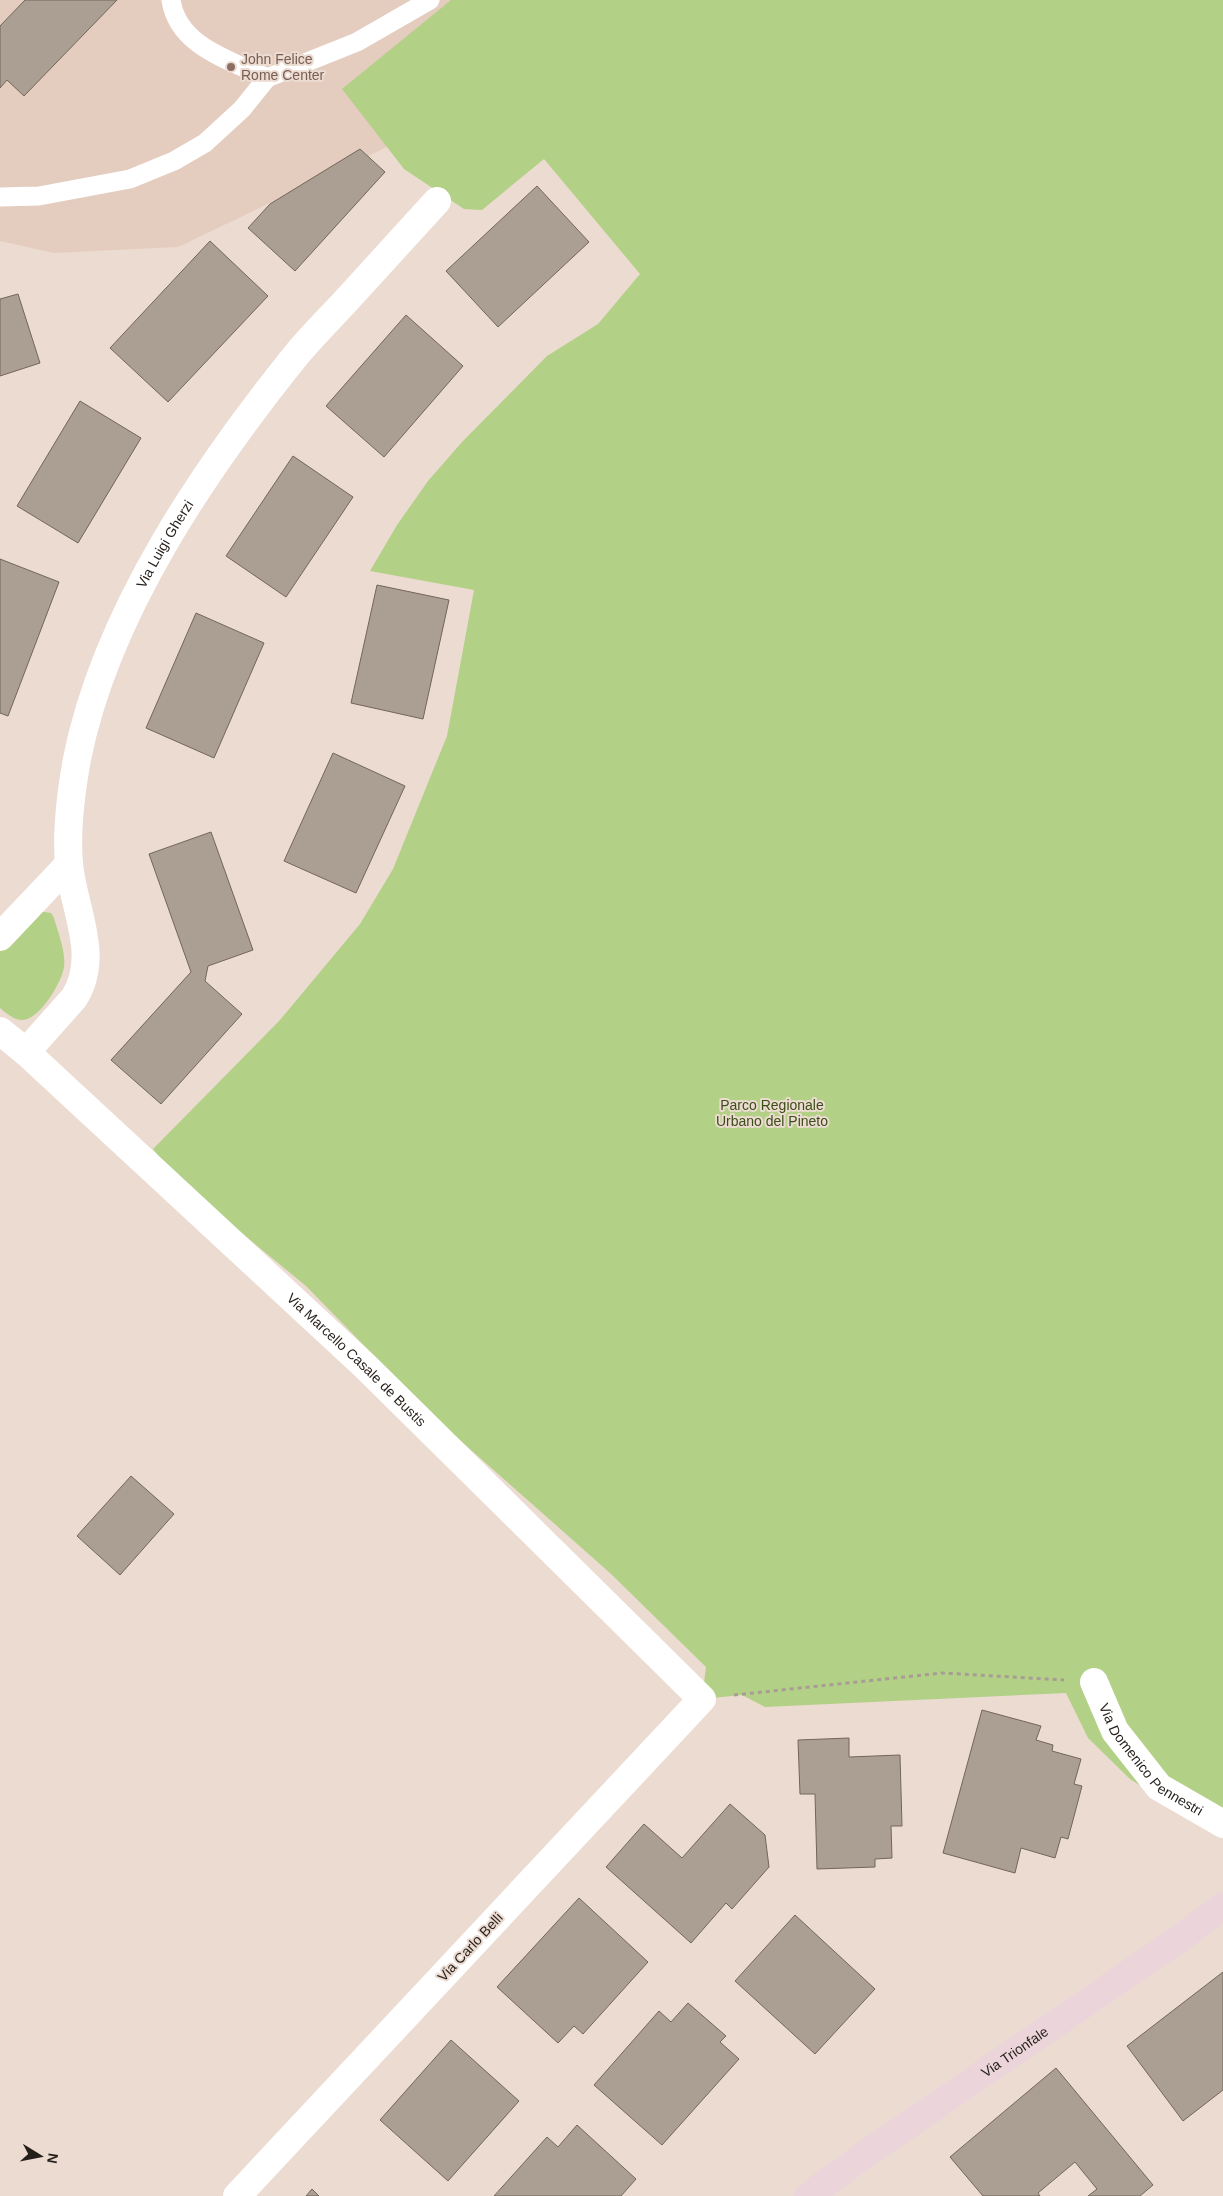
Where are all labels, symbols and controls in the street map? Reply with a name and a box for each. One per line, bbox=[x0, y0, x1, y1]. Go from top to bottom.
place label: John Felice Rome Center bbox=[241, 51, 325, 83]
marker: John Felice Rome Center bbox=[225, 61, 237, 73]
street label: Via Luigi Gherzi bbox=[133, 497, 196, 591]
park label: Parco Regionale Urbano del Pineto bbox=[716, 1097, 828, 1129]
street label: Via Marcello Casale de Bustis bbox=[284, 1290, 429, 1430]
street label: Via Domenico Pennestri bbox=[1096, 1701, 1206, 1819]
street label: Via Carlo Belli bbox=[434, 1909, 506, 1985]
street label: Via Trionfale bbox=[978, 2023, 1051, 2080]
north arrow bbox=[15, 2131, 65, 2181]
text: N bbox=[44, 2152, 62, 2165]

